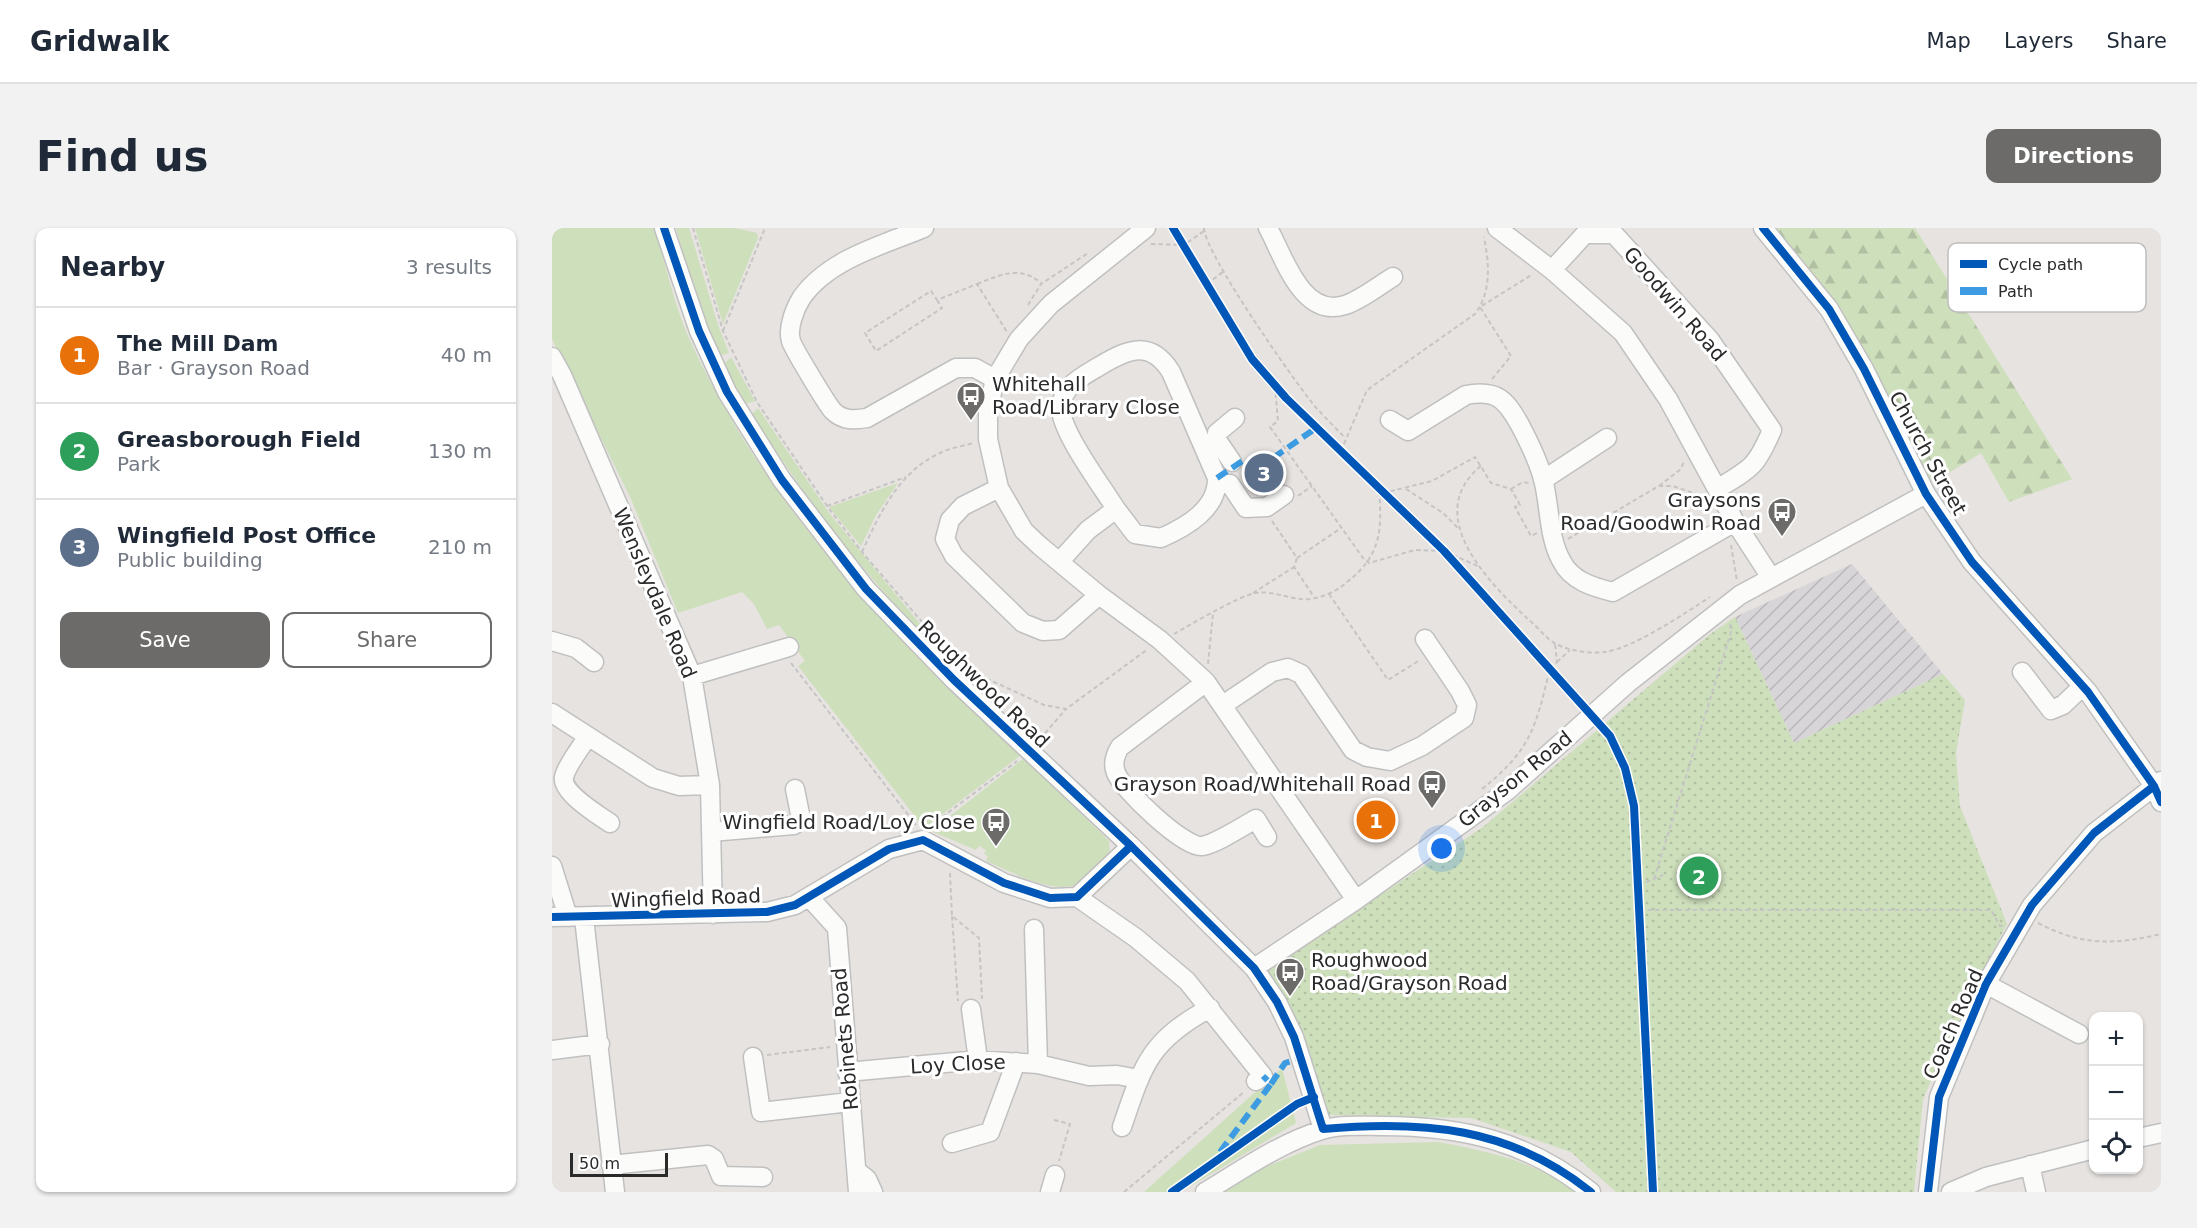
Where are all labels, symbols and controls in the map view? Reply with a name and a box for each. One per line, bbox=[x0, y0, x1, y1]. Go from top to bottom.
text: Gridwalk bbox=[30, 25, 169, 58]
text: Map bbox=[1927, 29, 1971, 53]
text: Layers bbox=[2004, 29, 2073, 53]
text: Share bbox=[2106, 29, 2167, 53]
button: Directions bbox=[1986, 129, 2161, 183]
text: Find us bbox=[36, 132, 209, 181]
street label: Goodwin Road bbox=[1619, 242, 1731, 366]
legend bbox=[1948, 243, 2146, 312]
text: Nearby bbox=[60, 252, 165, 282]
text: 3 results bbox=[406, 255, 492, 279]
text: Cycle path bbox=[1998, 255, 2083, 274]
text: Path bbox=[1998, 282, 2033, 301]
text: The Mill Dam bbox=[117, 331, 278, 356]
text: 1 bbox=[73, 343, 86, 367]
text: 40 m bbox=[441, 343, 492, 367]
text: Bar · Grayson Road bbox=[117, 356, 310, 380]
place label: Whitehall Road/Library Close bbox=[992, 372, 1180, 419]
bus stop icon: Whitehall Road/Library Close bbox=[955, 380, 987, 422]
street label: Church Street bbox=[1884, 387, 1972, 519]
text: Greasborough Field bbox=[117, 427, 361, 452]
text: 2 bbox=[73, 439, 86, 463]
text: 130 m bbox=[428, 439, 492, 463]
pin: 3 bbox=[1244, 450, 1284, 496]
text: Park bbox=[117, 452, 160, 476]
place label: Graysons Road/Goodwin Road bbox=[1560, 488, 1761, 535]
bus stop icon: Graysons Road/Goodwin Road bbox=[1766, 496, 1798, 538]
street label: Wensleydale Road bbox=[608, 504, 702, 682]
text: Wingfield Post Office bbox=[117, 523, 376, 548]
text: 3 bbox=[73, 535, 86, 559]
text: 210 m bbox=[428, 535, 492, 559]
text: Public building bbox=[117, 548, 263, 572]
button: Save bbox=[60, 612, 270, 668]
button: Share bbox=[282, 612, 492, 668]
street label: Roughwood Road bbox=[913, 615, 1055, 753]
street label: Grayson Road bbox=[1453, 726, 1577, 832]
bus stop icon: Grayson Road/Whitehall Road bbox=[1416, 768, 1448, 810]
place label: Grayson Road/Whitehall Road bbox=[1114, 772, 1411, 796]
pin: 1 bbox=[1356, 798, 1396, 842]
bus stop icon: Wingfield Road/Loy Close bbox=[980, 806, 1012, 848]
place label: Wingfield Road/Loy Close bbox=[723, 810, 975, 834]
your location bbox=[1427, 834, 1456, 863]
pin: 2 bbox=[1680, 854, 1718, 898]
street label: Wingfield Road bbox=[611, 883, 761, 913]
place label: Roughwood Road/Grayson Road bbox=[1311, 948, 1508, 995]
bus stop icon: Roughwood Road/Grayson Road bbox=[1274, 956, 1306, 998]
street label: Coach Road bbox=[1918, 965, 1988, 1083]
street label: Robinets Road bbox=[827, 967, 863, 1111]
map controls bbox=[2089, 1012, 2143, 1174]
button: + bbox=[2089, 1012, 2143, 1066]
street label: Loy Close bbox=[910, 1050, 1006, 1078]
button: − bbox=[2089, 1066, 2143, 1120]
button: locate bbox=[2089, 1120, 2143, 1174]
scale bar bbox=[570, 1150, 668, 1178]
text: 50 m bbox=[579, 1154, 620, 1173]

